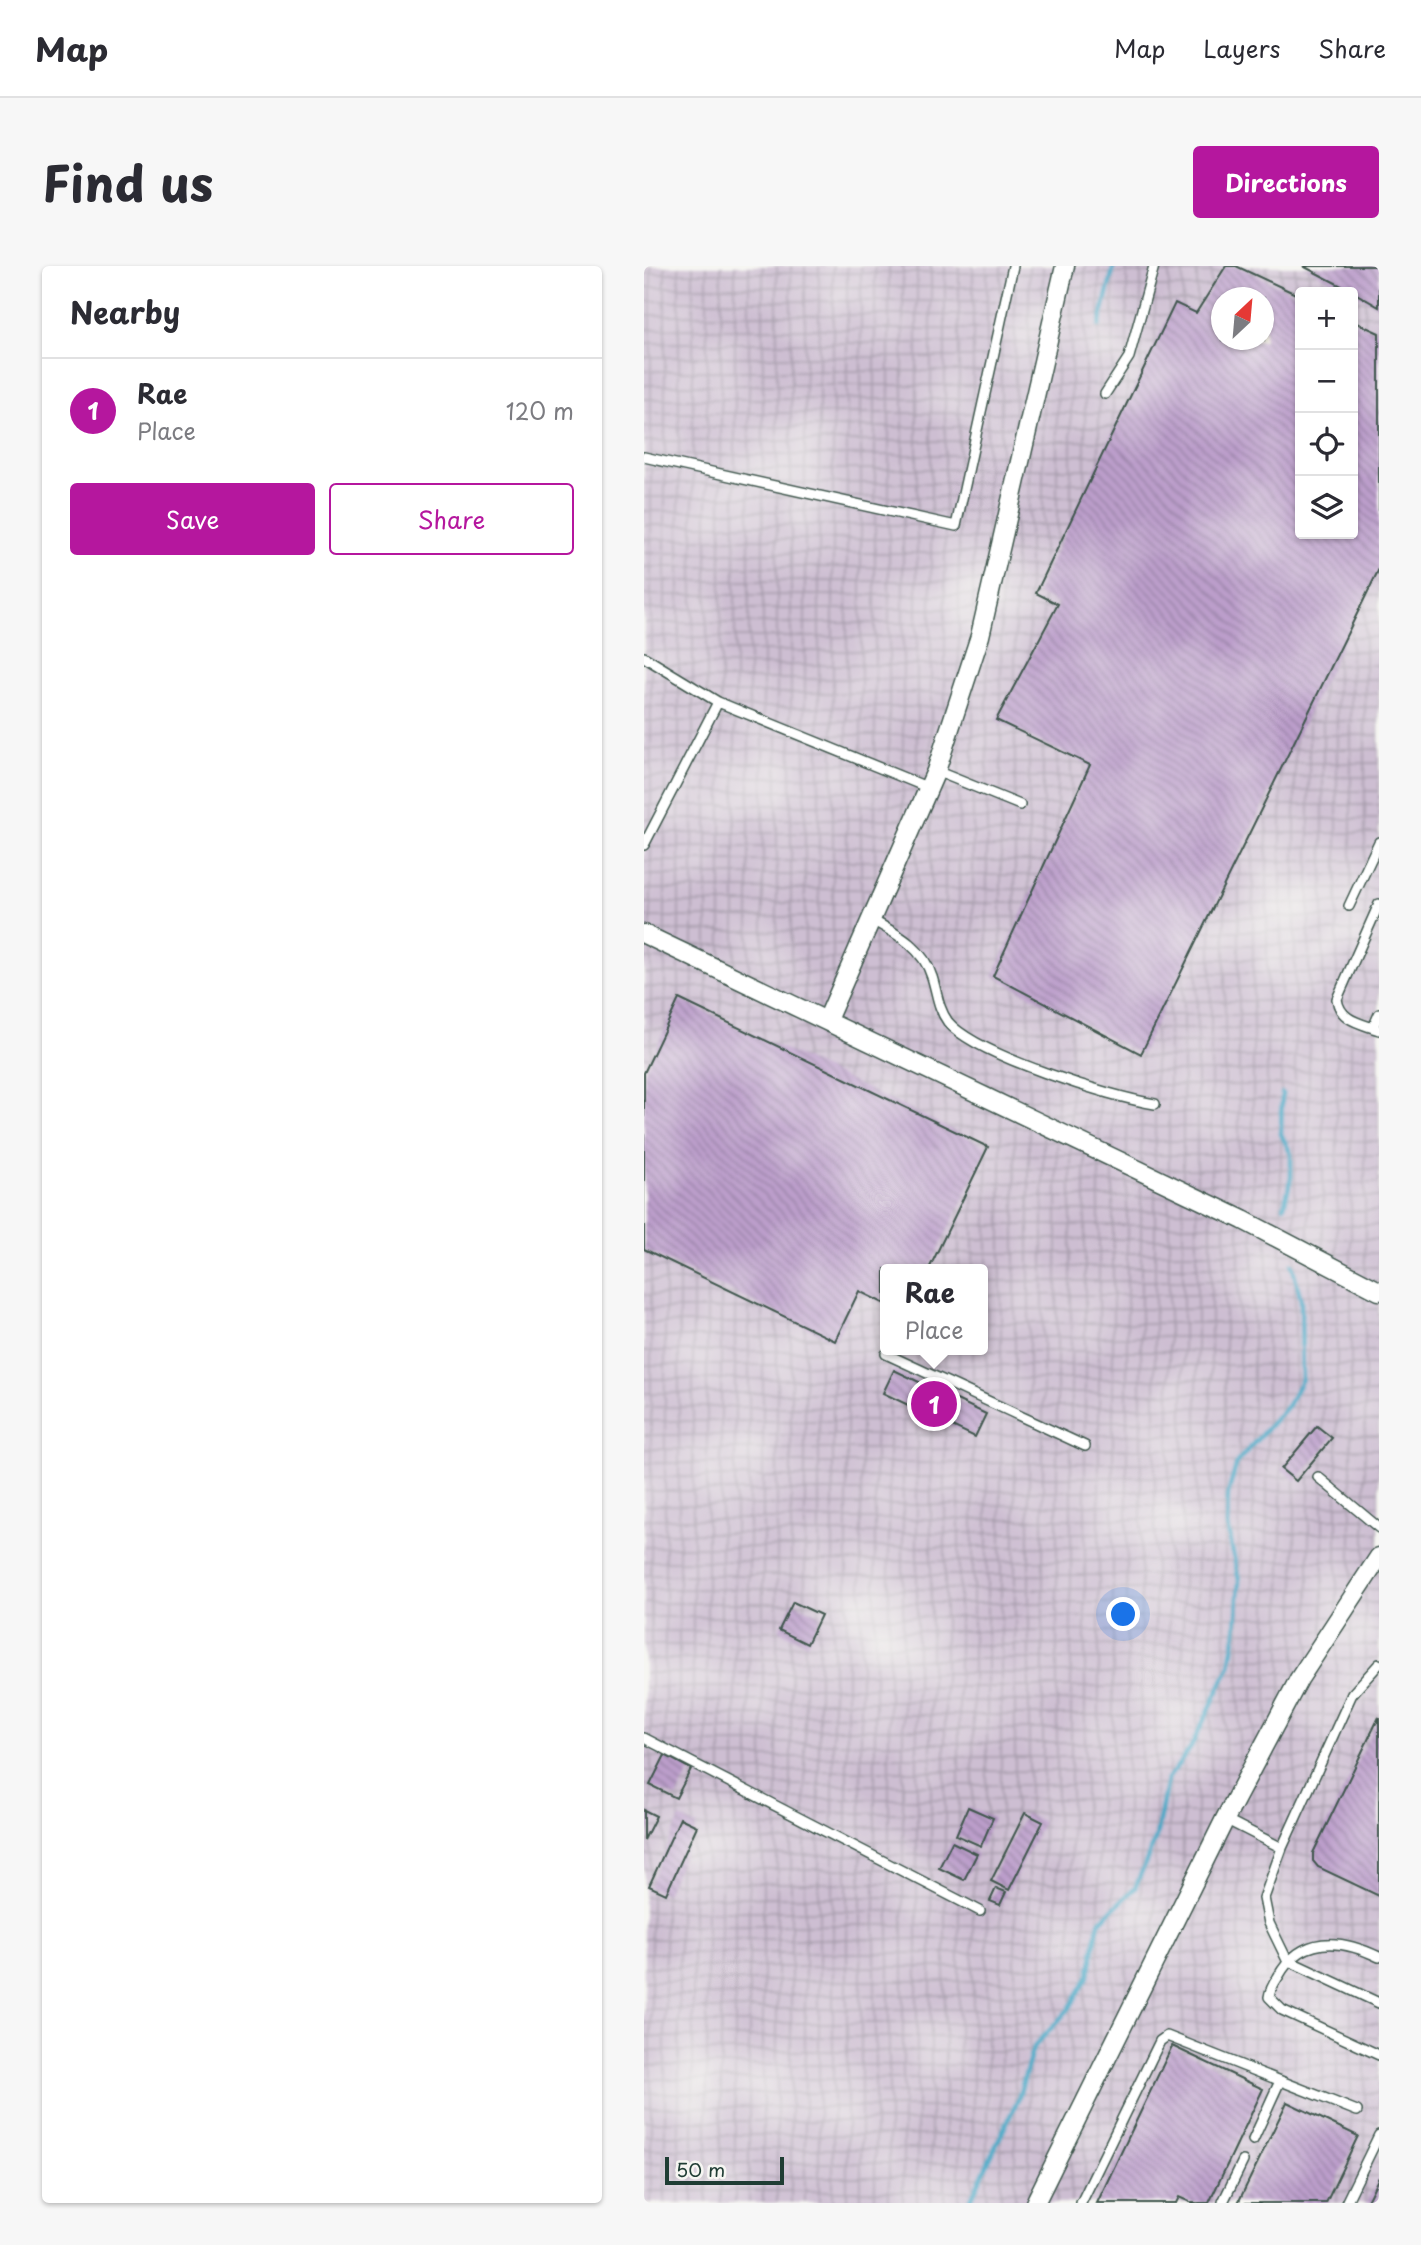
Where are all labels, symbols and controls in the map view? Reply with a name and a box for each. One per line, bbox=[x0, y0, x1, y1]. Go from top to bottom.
text: Map bbox=[35, 23, 108, 73]
text: Map bbox=[1114, 30, 1165, 66]
text: Layers bbox=[1203, 30, 1280, 66]
text: Share bbox=[1318, 30, 1386, 66]
text: Find us bbox=[42, 145, 213, 219]
button: Directions bbox=[1193, 146, 1379, 218]
north arrow bbox=[1211, 287, 1274, 350]
map controls bbox=[1295, 287, 1358, 539]
button: + bbox=[1295, 287, 1358, 350]
text: Nearby bbox=[70, 289, 180, 334]
button: − bbox=[1295, 350, 1358, 413]
text: Rae bbox=[137, 374, 187, 413]
text: 1 bbox=[88, 393, 99, 428]
text: 120 m bbox=[506, 393, 574, 428]
text: Place bbox=[137, 413, 196, 448]
button: locate bbox=[1295, 413, 1358, 476]
button: layers bbox=[1295, 476, 1358, 539]
button: Save bbox=[70, 483, 315, 555]
button: Share bbox=[329, 483, 574, 555]
popup bbox=[880, 1264, 988, 1355]
text: Rae bbox=[905, 1273, 955, 1312]
text: Place bbox=[905, 1312, 963, 1347]
pin: 1 bbox=[911, 1378, 957, 1430]
your location bbox=[1106, 1597, 1140, 1631]
scale bar bbox=[665, 2154, 784, 2186]
text: 50 m bbox=[676, 2155, 725, 2183]

